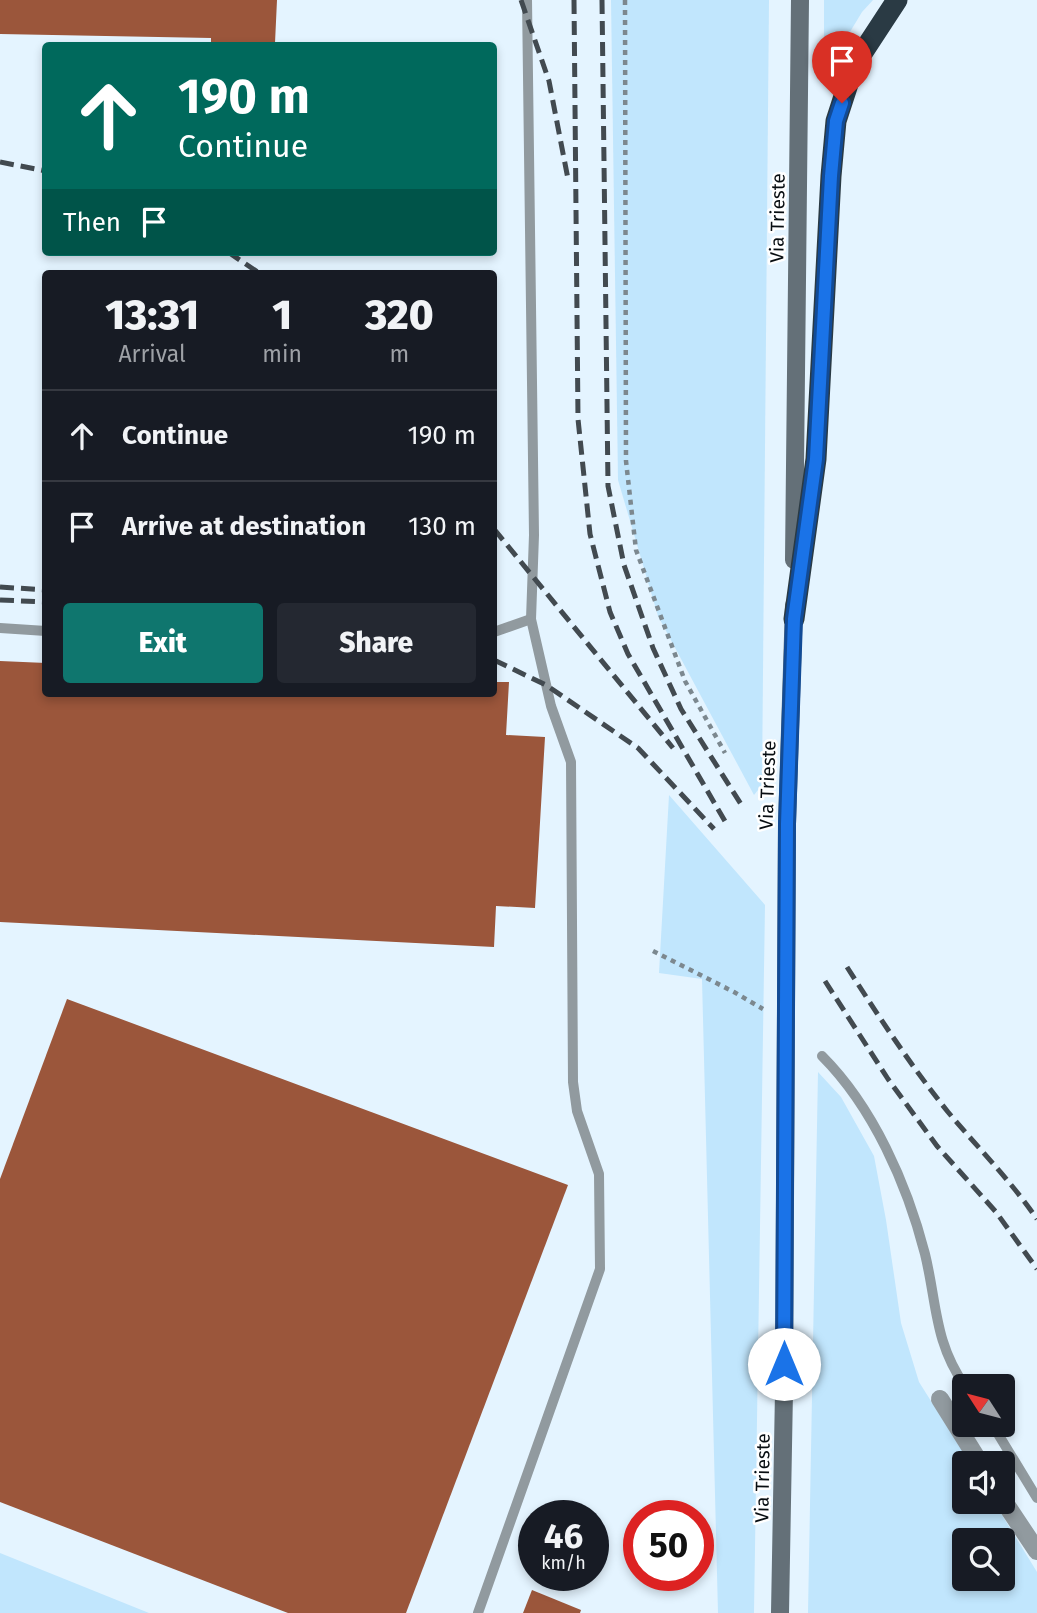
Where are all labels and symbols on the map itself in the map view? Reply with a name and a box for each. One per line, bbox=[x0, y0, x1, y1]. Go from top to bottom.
pin bbox=[812, 31, 872, 103]
street label: Via Trieste bbox=[765, 173, 790, 263]
street label: Via Trieste bbox=[754, 740, 781, 830]
position arrow bbox=[747, 1327, 821, 1401]
north arrow bbox=[952, 1374, 1015, 1437]
street label: Via Trieste bbox=[750, 1433, 775, 1523]
speed limit sign: 50 bbox=[623, 1500, 714, 1591]

